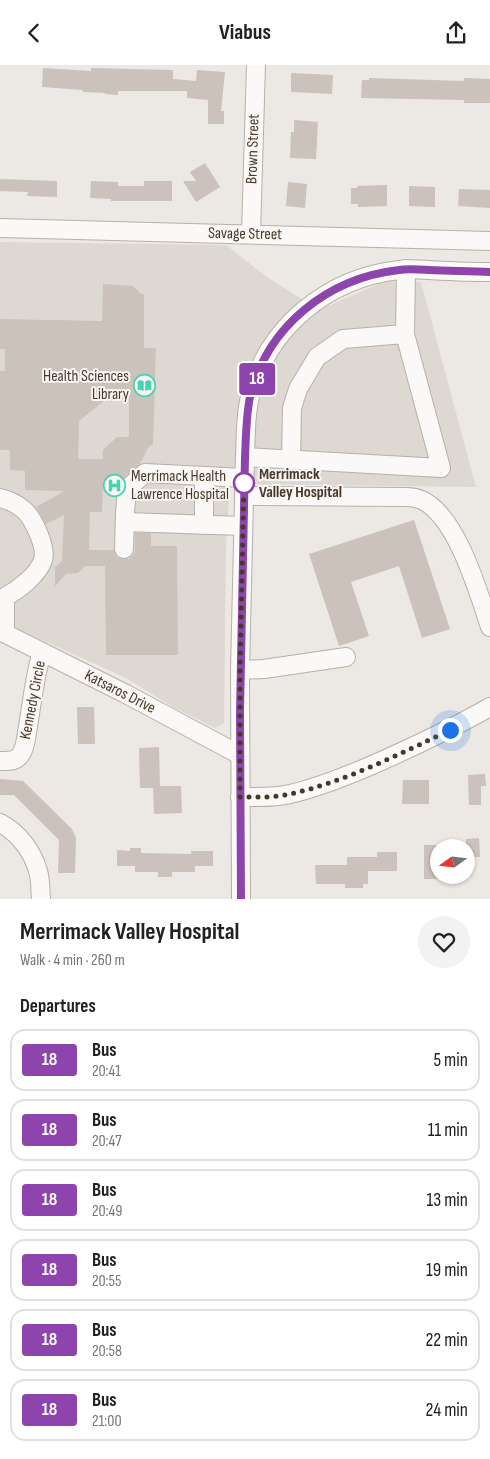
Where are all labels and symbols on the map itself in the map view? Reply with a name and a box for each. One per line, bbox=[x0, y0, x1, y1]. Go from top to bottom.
street label: Brown Street bbox=[242, 113, 264, 184]
street label: Savage Street bbox=[208, 224, 282, 244]
line badge: 18 bbox=[234, 363, 280, 395]
place label: Health Sciences Library bbox=[43, 367, 129, 404]
library icon: Health Sciences Library bbox=[133, 373, 157, 397]
place label: Merrimack Valley Hospital bbox=[259, 465, 342, 502]
place label: Merrimack Health Lawrence Hospital bbox=[131, 467, 229, 504]
marker: Merrimack Valley Hospital bbox=[233, 472, 255, 494]
hospital icon: Merrimack Health Lawrence Hospital bbox=[103, 473, 127, 497]
street label: Kennedy Circle bbox=[16, 659, 50, 741]
street label: Katsaros Drive bbox=[81, 666, 159, 718]
your location bbox=[438, 718, 463, 743]
north arrow bbox=[430, 839, 475, 884]

